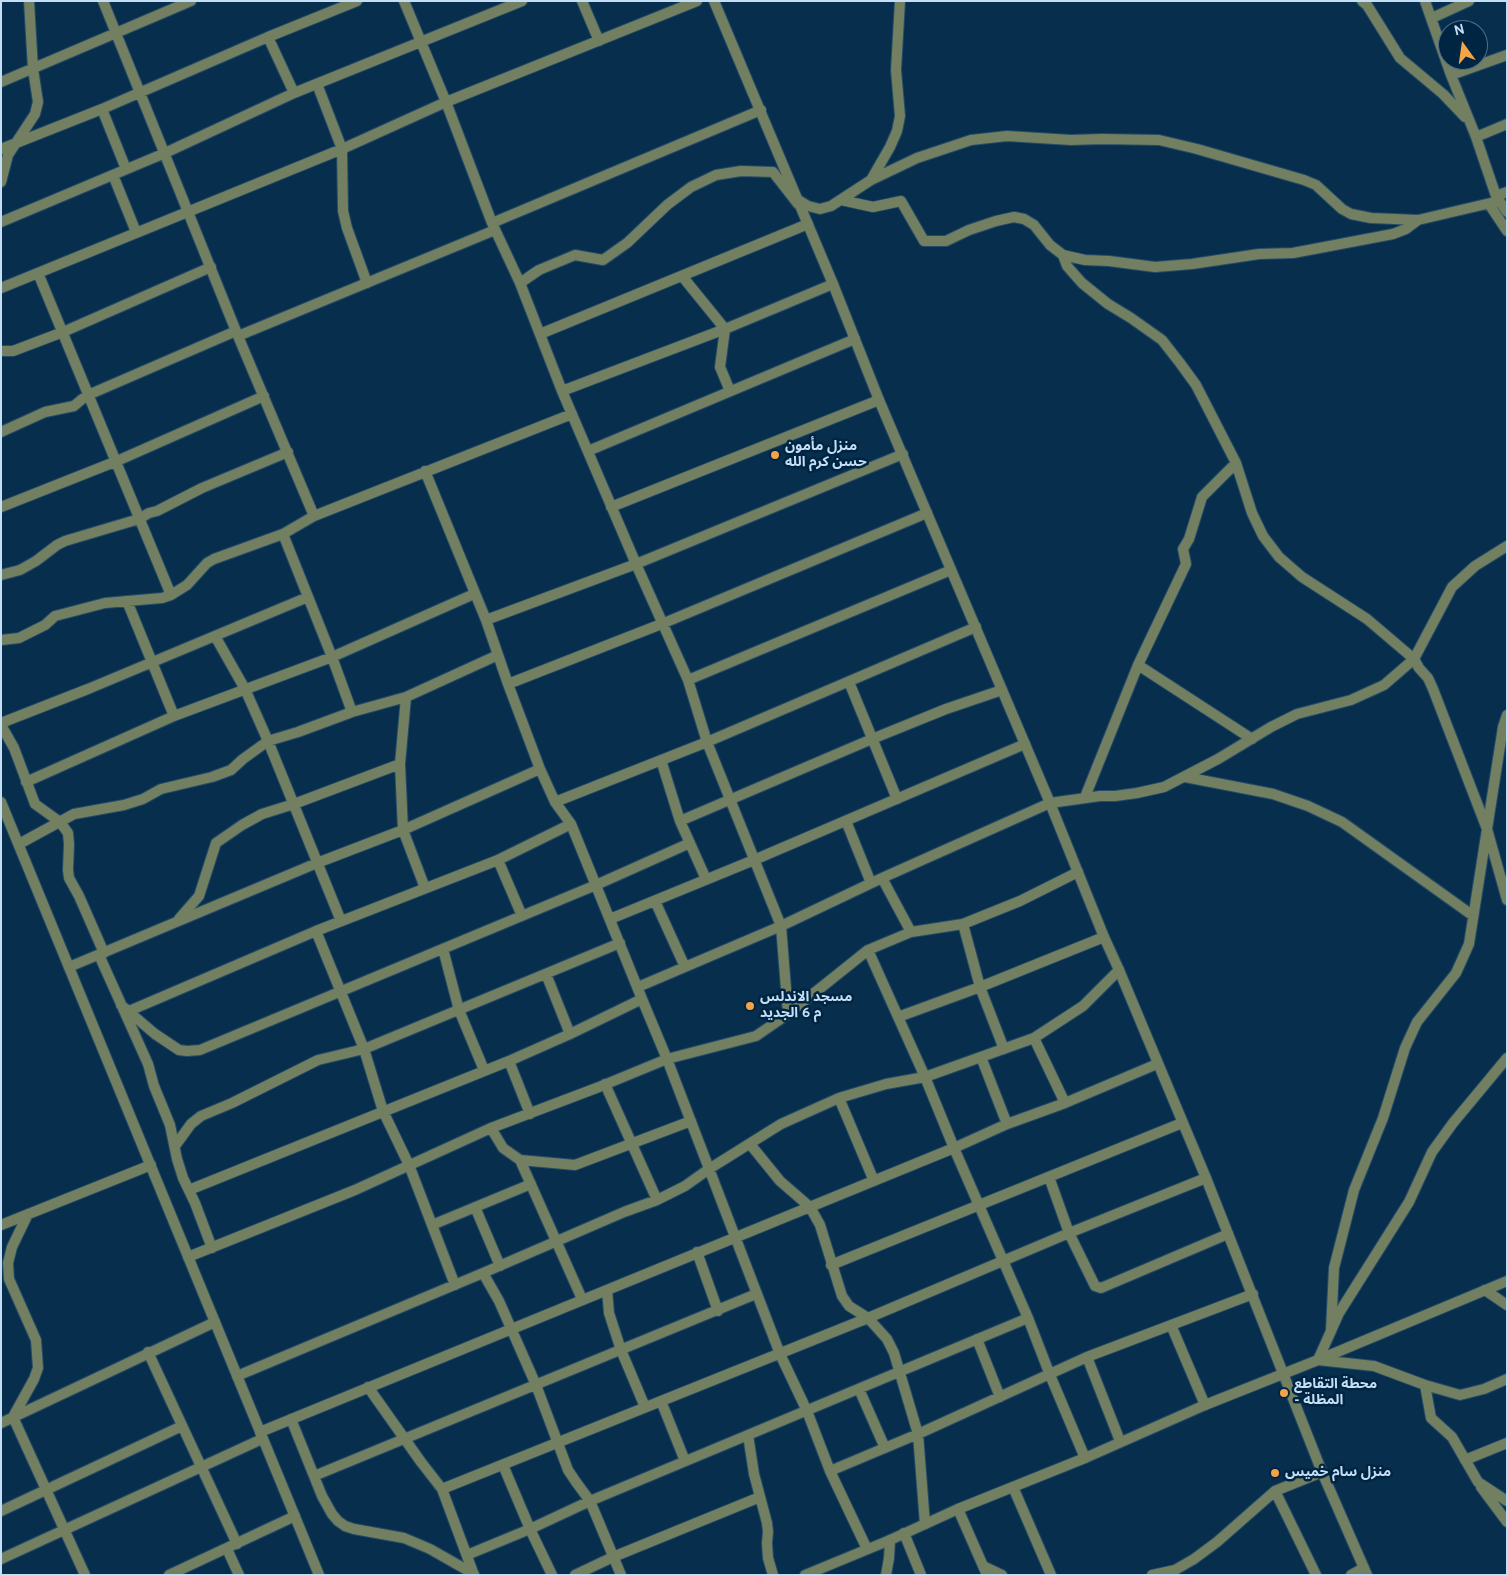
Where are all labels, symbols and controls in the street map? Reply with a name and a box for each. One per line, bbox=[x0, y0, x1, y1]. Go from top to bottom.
north arrow bbox=[1438, 20, 1488, 70]
text: N bbox=[1453, 21, 1466, 40]
place label: منزل مأمون حسن كرم الله bbox=[785, 439, 867, 472]
marker: منزل مأمون حسن كرم الله bbox=[769, 449, 781, 461]
place label: مسجد الاندلس م 6 الجديد bbox=[760, 990, 852, 1022]
marker: مسجد الاندلس م 6 الجديد bbox=[744, 1000, 756, 1012]
place label: محطة التقاطع - المظلة bbox=[1294, 1377, 1377, 1410]
marker: محطة التقاطع - المظلة bbox=[1278, 1387, 1290, 1399]
place label: منزل سام خميس bbox=[1285, 1465, 1391, 1481]
marker: منزل سام خميس bbox=[1269, 1467, 1281, 1479]

